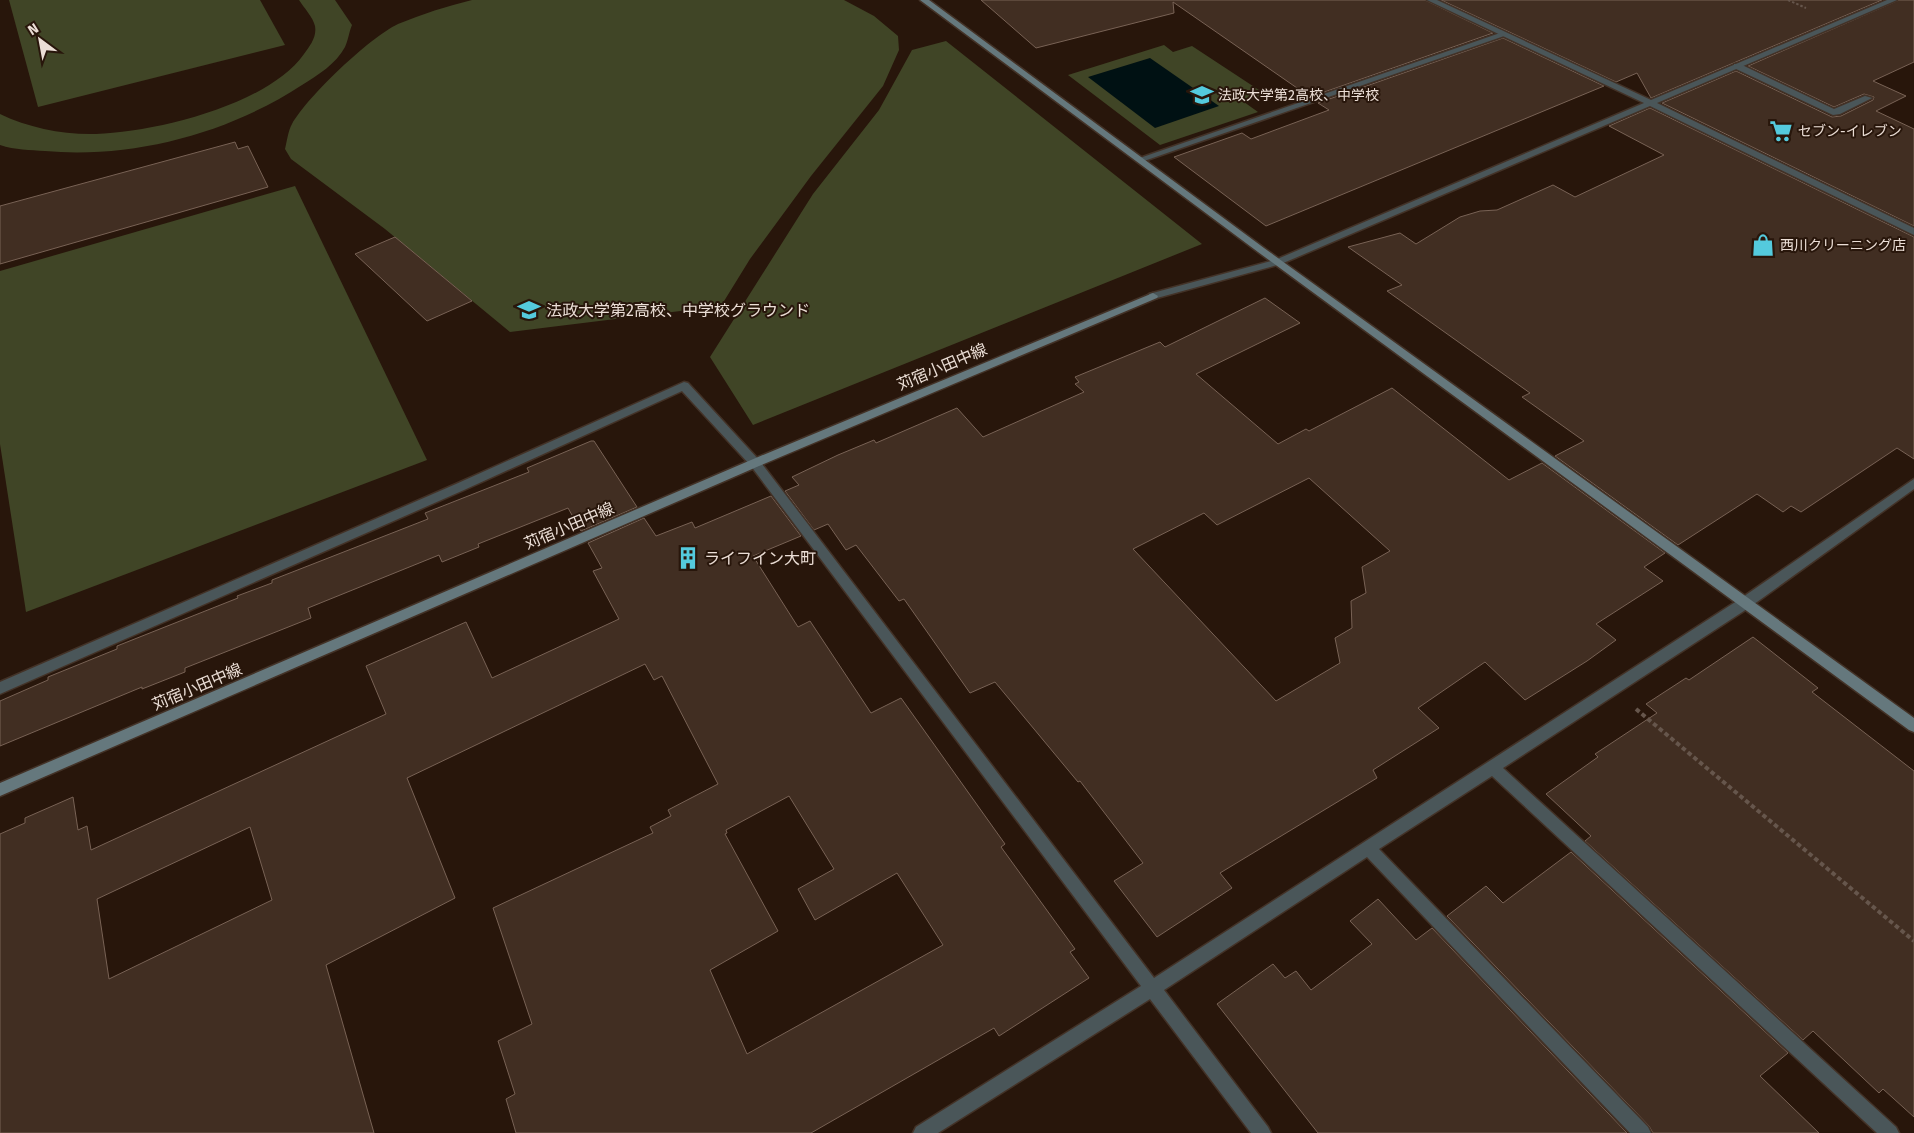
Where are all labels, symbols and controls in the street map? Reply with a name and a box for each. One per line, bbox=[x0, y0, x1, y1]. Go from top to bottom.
north arrow bbox=[15, 15, 65, 65]
text: N bbox=[25, 20, 42, 39]
school or university icon: 法政大学第2高校、中学校 bbox=[1189, 82, 1215, 108]
place label: 法政大学第2高校、中学校 bbox=[1218, 87, 1379, 104]
supermarket icon: セブン-イレブン bbox=[1768, 118, 1794, 144]
place label: セブン-イレブン bbox=[1798, 123, 1902, 140]
shop icon: 西川クリーニング店 bbox=[1750, 232, 1776, 258]
place label: 西川クリーニング店 bbox=[1780, 237, 1906, 254]
school or university icon: 法政大学第2高校、中学校グラウンド bbox=[516, 297, 542, 323]
place label: 法政大学第2高校、中学校グラウンド bbox=[546, 301, 810, 320]
street label: 苅宿小田中線 bbox=[894, 339, 990, 395]
street label: 苅宿小田中線 bbox=[521, 498, 617, 554]
building icon: ライフイン大町 bbox=[675, 545, 701, 571]
place label: ライフイン大町 bbox=[704, 549, 816, 568]
street label: 苅宿小田中線 bbox=[149, 659, 245, 715]

